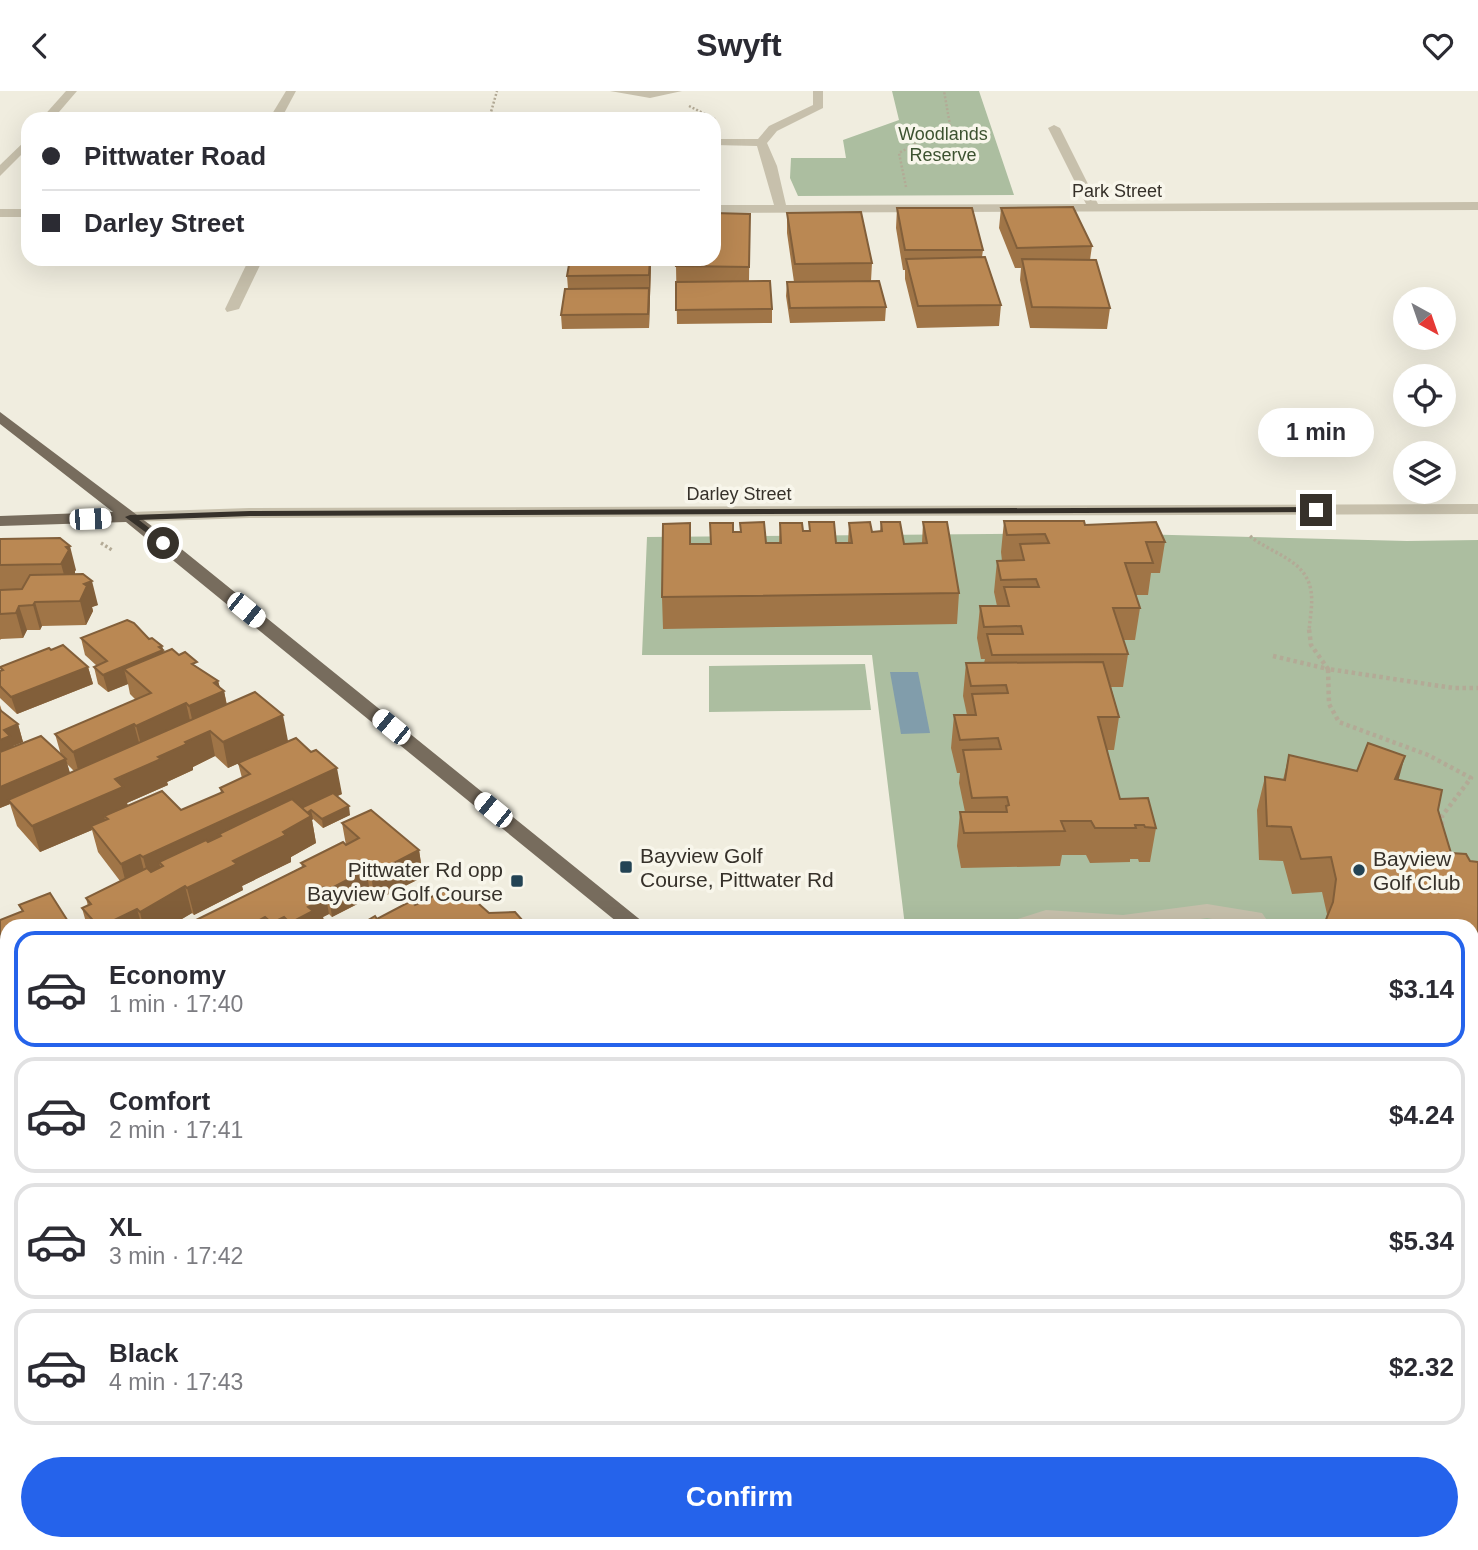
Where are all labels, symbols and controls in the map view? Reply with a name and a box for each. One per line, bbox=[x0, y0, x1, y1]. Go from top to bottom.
icon: back bbox=[21, 27, 59, 65]
text: Swyft bbox=[696, 27, 782, 63]
icon: heart bbox=[1419, 27, 1457, 65]
park label: Woodlands Reserve bbox=[898, 124, 988, 165]
text: Pittwater Road bbox=[84, 141, 266, 171]
street label: Park Street bbox=[1072, 181, 1162, 201]
text: Darley Street bbox=[84, 208, 244, 238]
north arrow bbox=[1393, 287, 1456, 350]
map controls bbox=[1393, 287, 1456, 504]
button: locate bbox=[1393, 364, 1456, 427]
callout: 1 min bbox=[1258, 409, 1374, 457]
text: 1 min bbox=[1286, 419, 1346, 445]
button: layers bbox=[1393, 441, 1456, 504]
street label: Darley Street bbox=[686, 484, 792, 504]
route end bbox=[1300, 494, 1332, 526]
car bbox=[69, 508, 112, 530]
route start bbox=[147, 527, 179, 559]
car bbox=[224, 589, 269, 631]
car bbox=[369, 706, 414, 748]
car bbox=[471, 789, 516, 831]
place label: Bayview Golf Course, Pittwater Rd bbox=[640, 844, 834, 891]
place label: Bayview Golf Club bbox=[1373, 847, 1461, 894]
place label: Pittwater Rd opp Bayview Golf Course bbox=[307, 858, 503, 905]
marker: Bayview Golf Course, Pittwater Rd bbox=[618, 859, 634, 875]
marker: Bayview Golf Club bbox=[1351, 862, 1367, 878]
marker: Pittwater Rd opp Bayview Golf Course bbox=[509, 873, 525, 889]
icon: car bbox=[25, 958, 88, 1021]
text: Economy bbox=[109, 960, 226, 990]
text: $3.14 bbox=[1389, 974, 1454, 1004]
text: 1 min · 17:40 bbox=[109, 991, 243, 1017]
icon: car bbox=[25, 1084, 88, 1147]
text: Comfort bbox=[109, 1086, 210, 1116]
text: $4.24 bbox=[1389, 1100, 1454, 1130]
text: 2 min · 17:41 bbox=[109, 1117, 243, 1143]
icon: car bbox=[25, 1210, 88, 1273]
text: XL bbox=[109, 1212, 142, 1242]
text: $5.34 bbox=[1389, 1226, 1454, 1256]
text: 3 min · 17:42 bbox=[109, 1243, 243, 1269]
icon: car bbox=[25, 1336, 88, 1399]
text: Black bbox=[109, 1338, 178, 1368]
text: $2.32 bbox=[1389, 1352, 1454, 1382]
text: 4 min · 17:43 bbox=[109, 1369, 243, 1395]
button: Confirm bbox=[21, 1457, 1458, 1537]

